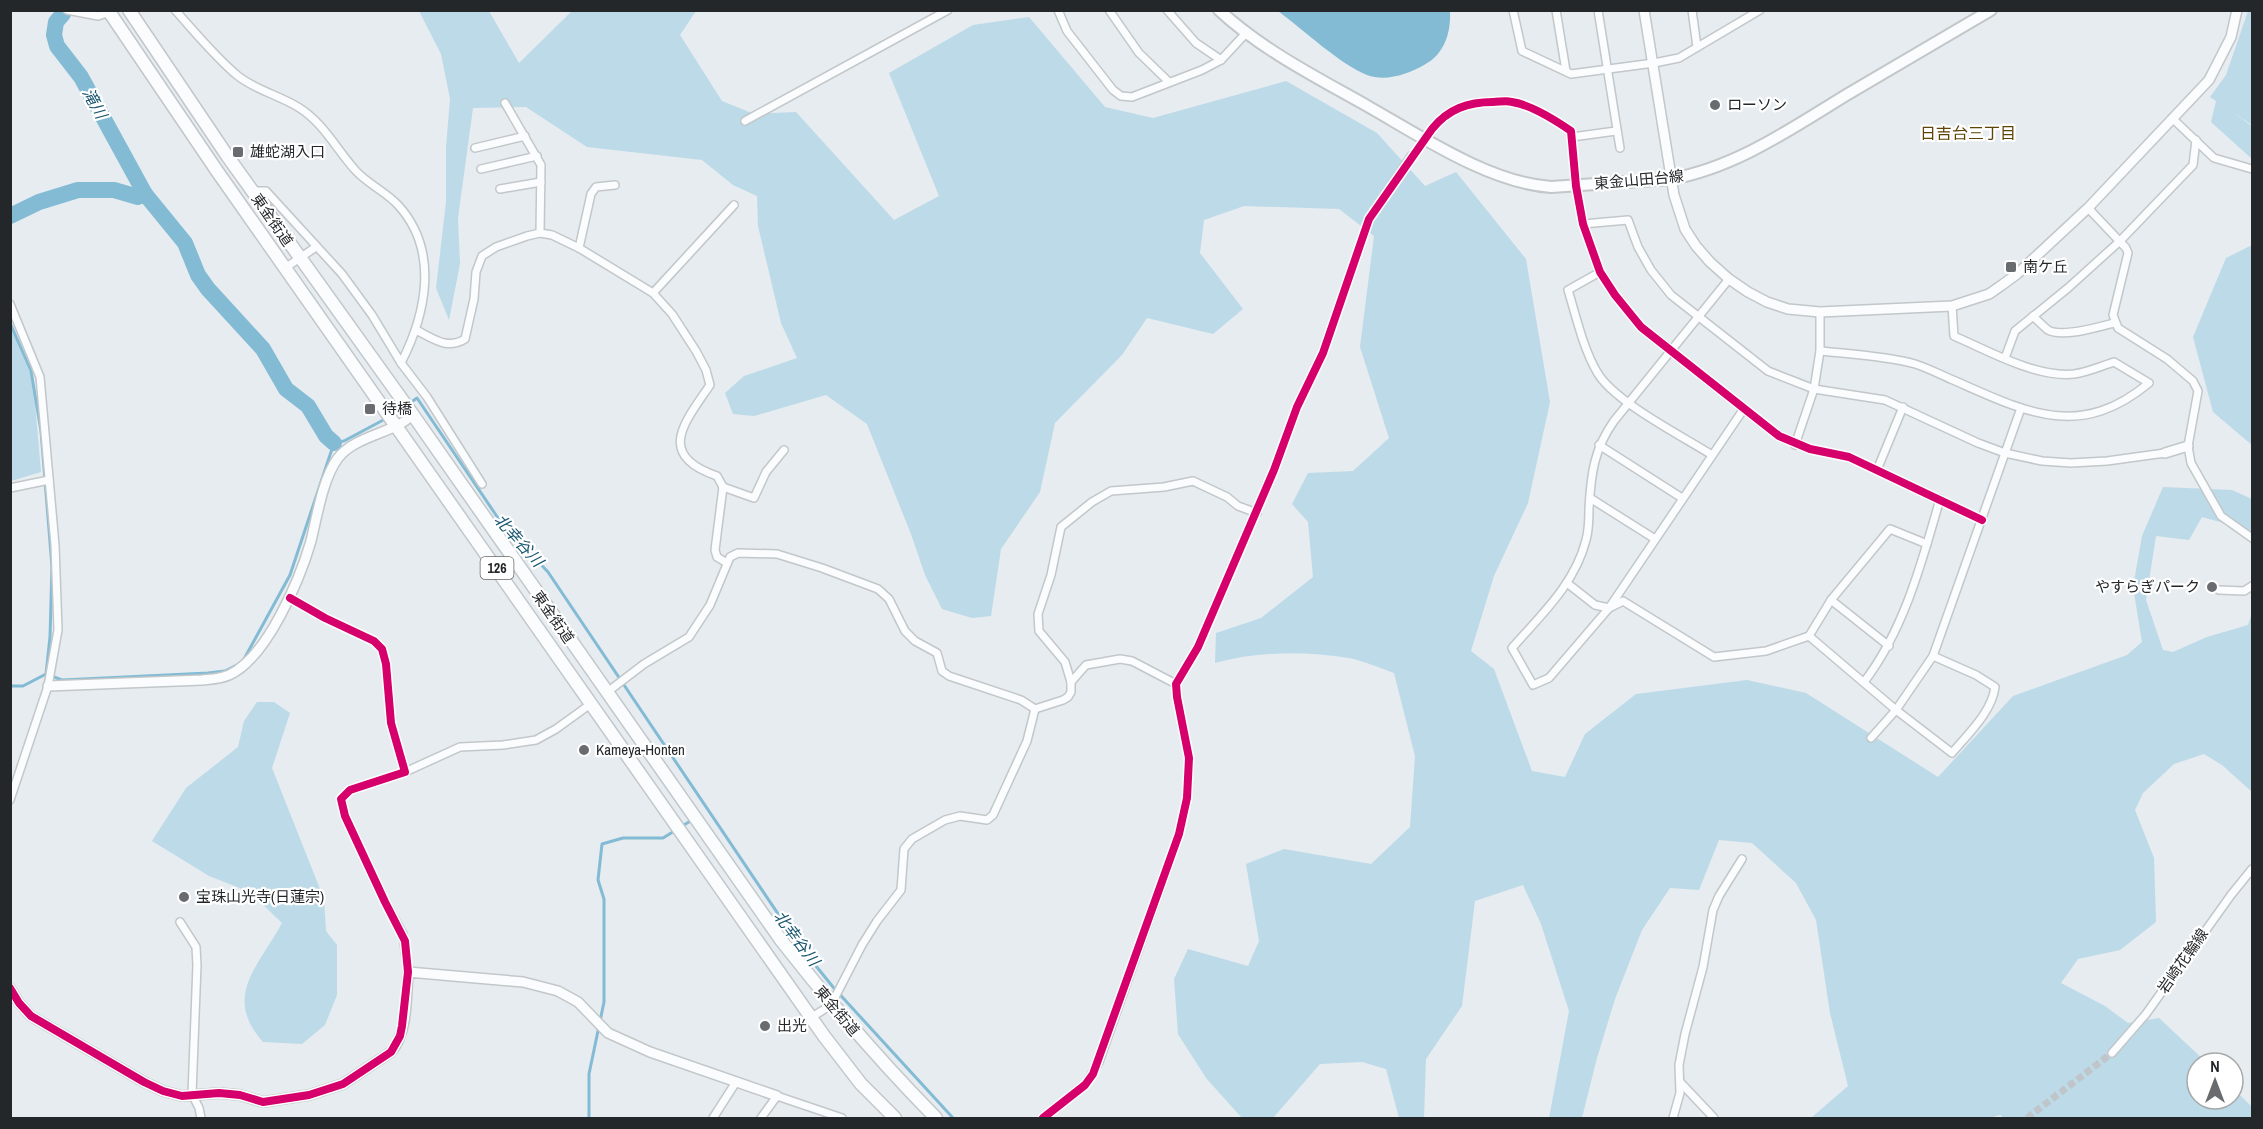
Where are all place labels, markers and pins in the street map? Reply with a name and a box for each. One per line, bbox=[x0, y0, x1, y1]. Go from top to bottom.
place label: ローソン bbox=[1727, 94, 1787, 115]
marker: ローソン bbox=[1708, 98, 1722, 112]
place label: 雄蛇湖入口 bbox=[250, 141, 325, 162]
marker: 雄蛇湖入口 bbox=[231, 145, 245, 159]
place label: 南ケ丘 bbox=[2023, 256, 2068, 277]
marker: 南ケ丘 bbox=[2004, 260, 2018, 274]
place label: 待橋 bbox=[382, 398, 412, 419]
marker: 待橋 bbox=[363, 402, 377, 416]
place label: やすらぎパーク bbox=[2095, 576, 2200, 597]
marker: やすらぎパーク bbox=[2205, 580, 2219, 594]
place label: Kameya-Honten bbox=[596, 739, 685, 760]
marker: Kameya-Honten bbox=[577, 743, 591, 757]
place label: 宝珠山光寺(日蓮宗) bbox=[196, 886, 324, 907]
marker: 宝珠山光寺(日蓮宗) bbox=[177, 890, 191, 904]
place label: 出光 bbox=[777, 1015, 807, 1036]
marker: 出光 bbox=[758, 1019, 772, 1033]

